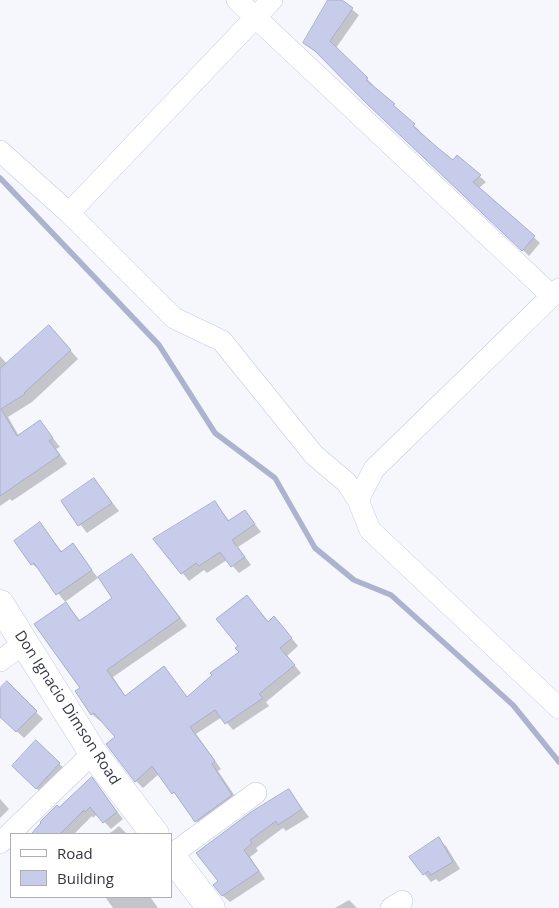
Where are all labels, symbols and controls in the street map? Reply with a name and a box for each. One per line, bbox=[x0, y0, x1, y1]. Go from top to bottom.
street label: Don Ignacio Dimson Road bbox=[10, 627, 124, 789]
legend bbox=[10, 833, 172, 898]
text: Road bbox=[57, 843, 93, 863]
text: Building bbox=[57, 868, 114, 888]

